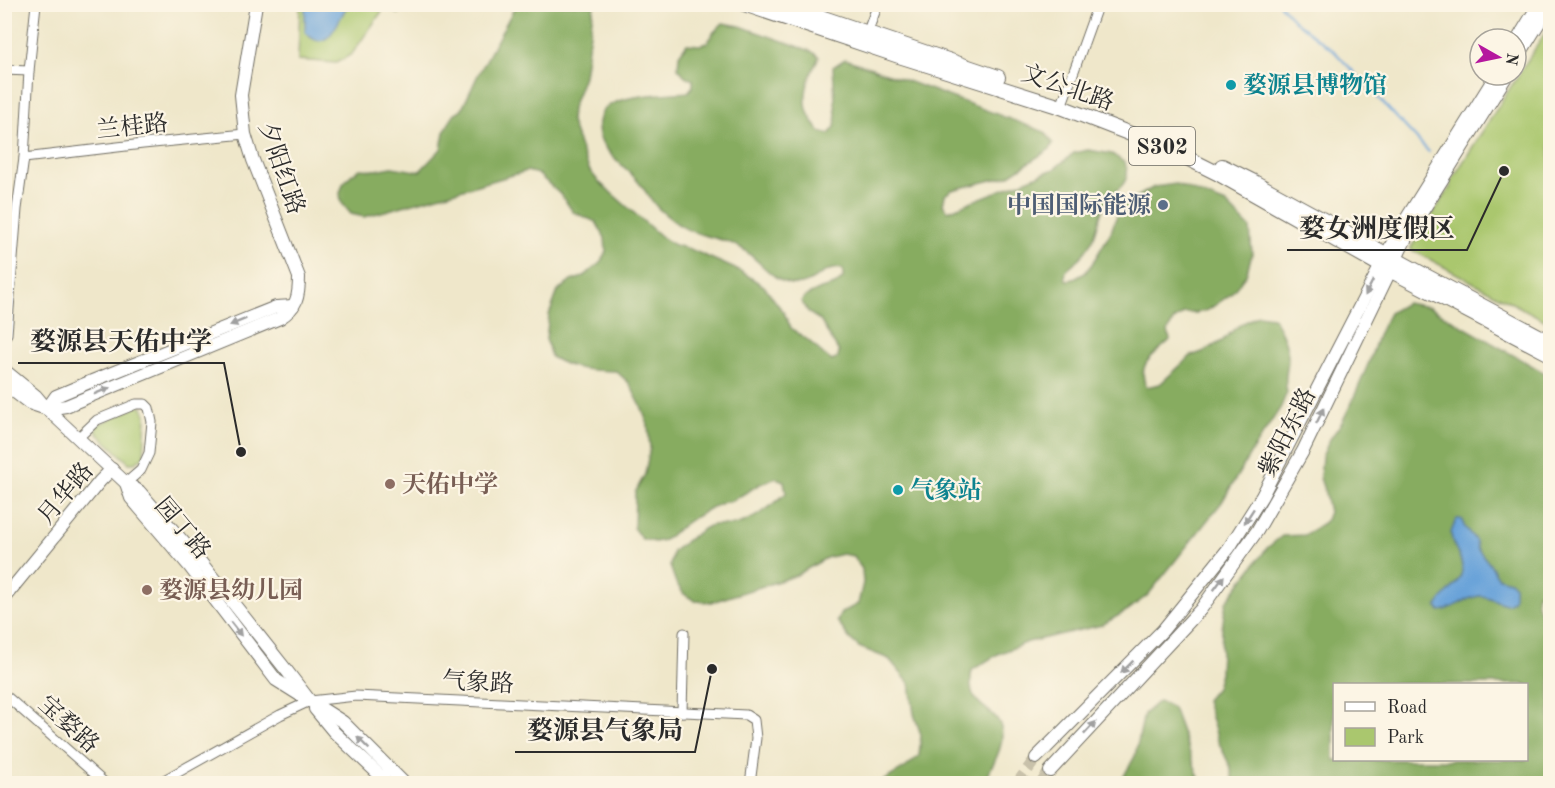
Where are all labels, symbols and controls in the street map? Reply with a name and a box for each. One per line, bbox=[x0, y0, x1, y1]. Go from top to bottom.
north arrow bbox=[1468, 27, 1528, 87]
text: N bbox=[1502, 52, 1520, 67]
street label: 文公北路 bbox=[1018, 59, 1118, 116]
place label: 婺源县博物馆 bbox=[1243, 72, 1387, 99]
marker: 婺源县博物馆 bbox=[1224, 78, 1238, 92]
street label: 兰桂路 bbox=[95, 109, 169, 144]
street label: 夕阳红路 bbox=[253, 118, 310, 218]
road number: S302 bbox=[1129, 127, 1195, 165]
place label: 中国国际能源 bbox=[1007, 192, 1151, 219]
marker: 中国国际能源 bbox=[1156, 198, 1170, 212]
callout: 婺女洲度假区 bbox=[1287, 206, 1467, 250]
text: 婺女洲度假区 bbox=[1299, 214, 1455, 243]
one-way arrow bbox=[1364, 279, 1374, 296]
one-way arrow bbox=[228, 317, 246, 327]
callout: 婺源县天佑中学 bbox=[18, 319, 224, 363]
text: 婺源县天佑中学 bbox=[30, 327, 212, 356]
street label: 紫阳东路 bbox=[1254, 383, 1321, 481]
one-way arrow bbox=[93, 386, 111, 395]
one-way arrow bbox=[1315, 408, 1324, 425]
street label: 月华路 bbox=[32, 457, 99, 530]
place label: 天佑中学 bbox=[402, 471, 498, 498]
marker: 天佑中学 bbox=[383, 477, 397, 491]
place label: 气象站 bbox=[910, 477, 982, 504]
marker: 气象站 bbox=[891, 483, 905, 497]
street label: 园丁路 bbox=[149, 492, 216, 565]
one-way arrow bbox=[1244, 508, 1255, 524]
one-way arrow bbox=[1213, 575, 1225, 591]
place label: 婺源县幼儿园 bbox=[159, 577, 303, 604]
marker: 婺源县幼儿园 bbox=[140, 583, 154, 597]
one-way arrow bbox=[230, 621, 243, 637]
one-way arrow bbox=[1120, 659, 1134, 673]
street label: 气象路 bbox=[441, 667, 515, 698]
legend bbox=[1333, 683, 1528, 761]
street label: 宝婺路 bbox=[33, 690, 104, 758]
text: Road bbox=[1387, 699, 1427, 717]
callout: 婺源县气象局 bbox=[515, 708, 695, 752]
text: 婺源县气象局 bbox=[527, 716, 683, 745]
one-way arrow bbox=[1083, 721, 1097, 736]
text: Park bbox=[1387, 729, 1424, 747]
one-way arrow bbox=[357, 736, 371, 750]

